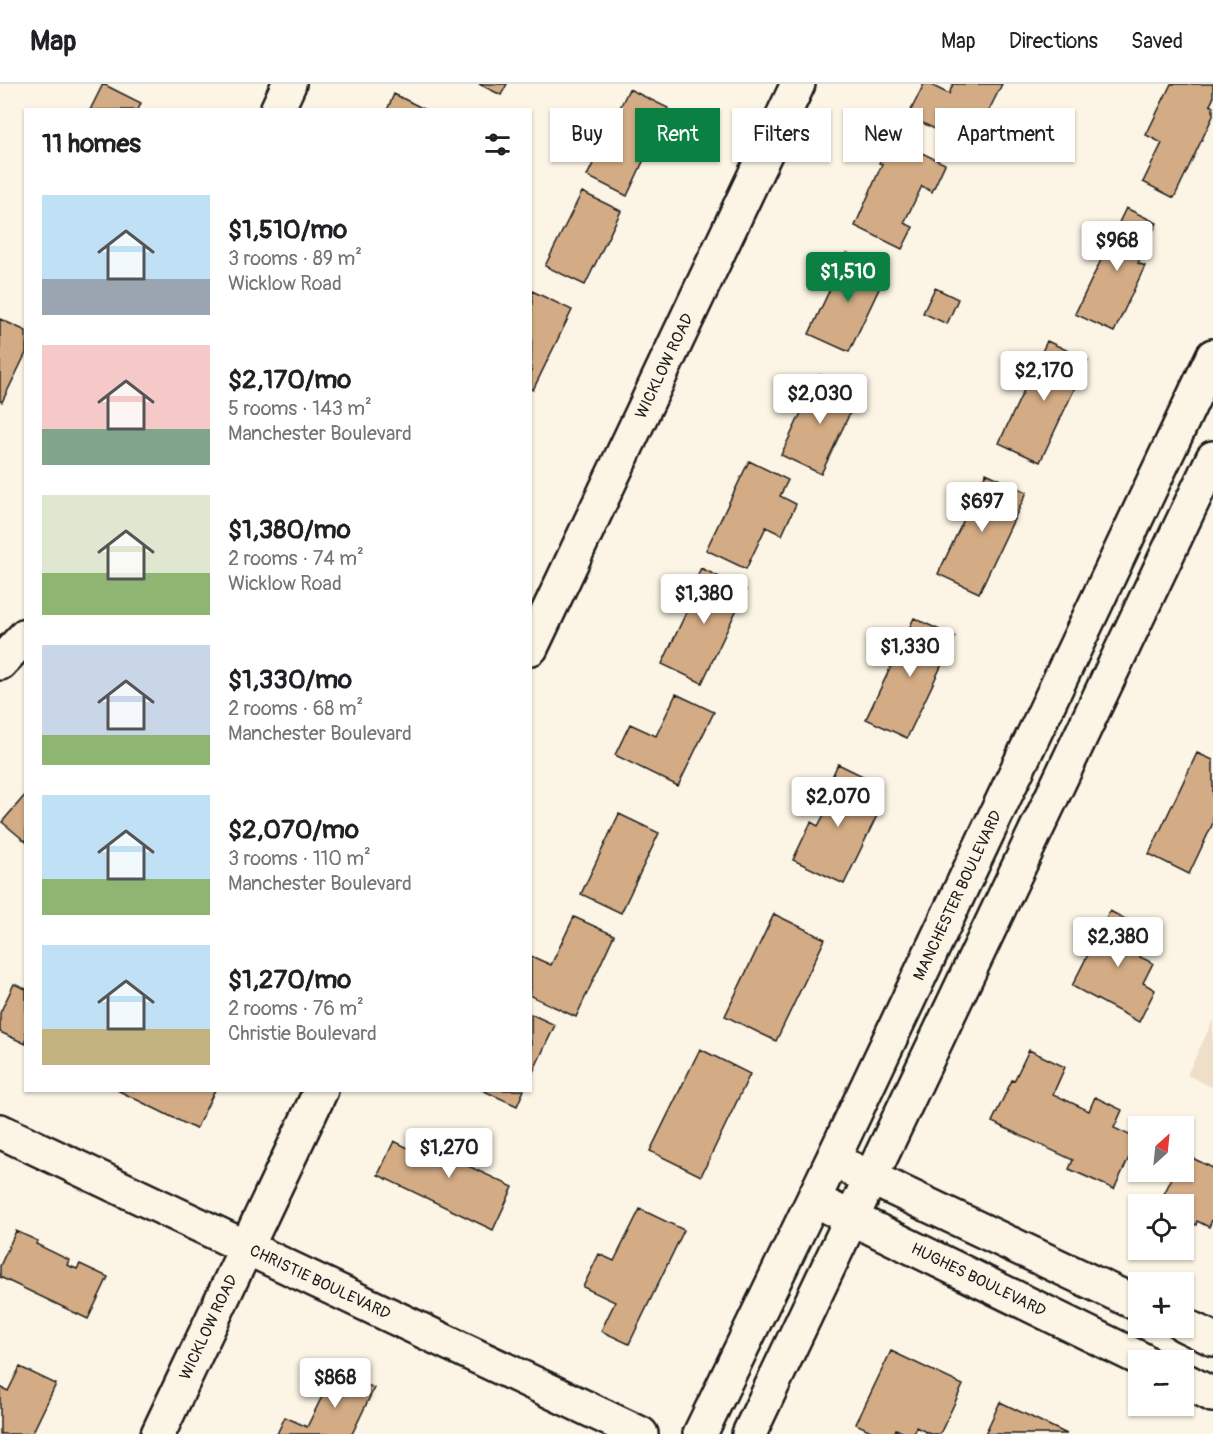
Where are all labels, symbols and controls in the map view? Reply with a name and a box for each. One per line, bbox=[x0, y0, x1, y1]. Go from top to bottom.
text: Map bbox=[30, 24, 76, 59]
text: Map bbox=[941, 28, 976, 55]
text: Directions bbox=[1009, 28, 1098, 55]
text: Saved bbox=[1131, 28, 1183, 55]
chip: Buy bbox=[550, 108, 623, 162]
chip: Rent bbox=[635, 108, 720, 162]
chip: Filters bbox=[732, 108, 831, 162]
chip: New bbox=[843, 108, 923, 162]
chip: Apartment bbox=[935, 108, 1075, 162]
text: 11 homes bbox=[42, 128, 141, 160]
icon: filters bbox=[481, 128, 514, 161]
text: $1,510/mo bbox=[228, 214, 347, 246]
icon: home bbox=[90, 219, 162, 291]
pin: $968 bbox=[1081, 221, 1153, 272]
text: $968 bbox=[1096, 228, 1138, 253]
text: 3 rooms · 89 m² bbox=[228, 246, 362, 271]
pin: $1,510 bbox=[799, 252, 897, 303]
text: $1,510 bbox=[820, 259, 876, 284]
text: Wicklow Road bbox=[228, 271, 342, 296]
street label: WICKLOW ROAD bbox=[631, 310, 698, 422]
pin: $2,170 bbox=[995, 351, 1093, 402]
text: $2,170 bbox=[1014, 358, 1074, 383]
text: $2,170/mo bbox=[228, 364, 351, 396]
icon: home bbox=[90, 369, 162, 441]
pin: $2,030 bbox=[771, 374, 869, 425]
text: $2,030 bbox=[787, 381, 853, 406]
text: 5 rooms · 143 m² bbox=[228, 396, 372, 421]
text: Manchester Boulevard bbox=[228, 421, 412, 446]
pin: $697 bbox=[946, 482, 1018, 533]
text: $697 bbox=[960, 489, 1004, 514]
text: $1,380/mo bbox=[228, 514, 351, 546]
icon: home bbox=[90, 519, 162, 591]
text: 2 rooms · 74 m² bbox=[228, 546, 364, 571]
text: Wicklow Road bbox=[228, 571, 342, 596]
pin: $1,380 bbox=[655, 574, 753, 625]
text: $1,380 bbox=[675, 581, 733, 606]
pin: $1,330 bbox=[861, 627, 959, 678]
text: $1,330 bbox=[880, 634, 940, 659]
text: $1,330/mo bbox=[228, 664, 352, 696]
icon: home bbox=[90, 669, 162, 741]
text: 2 rooms · 68 m² bbox=[228, 696, 363, 721]
text: Manchester Boulevard bbox=[228, 721, 412, 746]
pin: $2,070 bbox=[789, 777, 887, 828]
text: $2,070 bbox=[806, 784, 871, 809]
street label: MANCHESTER BOULEVARD bbox=[909, 807, 1006, 984]
text: $2,070/mo bbox=[228, 814, 359, 846]
icon: home bbox=[90, 819, 162, 891]
text: 3 rooms · 110 m² bbox=[228, 846, 371, 871]
text: Manchester Boulevard bbox=[228, 871, 412, 896]
pin: $2,380 bbox=[1069, 917, 1167, 968]
text: $2,380 bbox=[1087, 924, 1149, 949]
text: $1,270/mo bbox=[228, 964, 351, 996]
icon: home bbox=[90, 969, 162, 1041]
text: 2 rooms · 76 m² bbox=[228, 996, 364, 1021]
text: Christie Boulevard bbox=[228, 1021, 377, 1046]
north arrow bbox=[1128, 1116, 1194, 1182]
map controls bbox=[1128, 1116, 1194, 1416]
pin: $1,270 bbox=[400, 1128, 498, 1179]
text: $1,270 bbox=[419, 1135, 479, 1160]
button: locate bbox=[1128, 1194, 1194, 1260]
street label: HUGHES BOULEVARD bbox=[908, 1239, 1049, 1321]
street label: CHRISTIE BOULEVARD bbox=[246, 1240, 394, 1324]
street label: WICKLOW ROAD bbox=[175, 1272, 242, 1383]
button: + bbox=[1128, 1272, 1194, 1338]
button: − bbox=[1128, 1350, 1194, 1416]
pin: $868 bbox=[299, 1358, 371, 1409]
text: $868 bbox=[314, 1365, 356, 1390]

